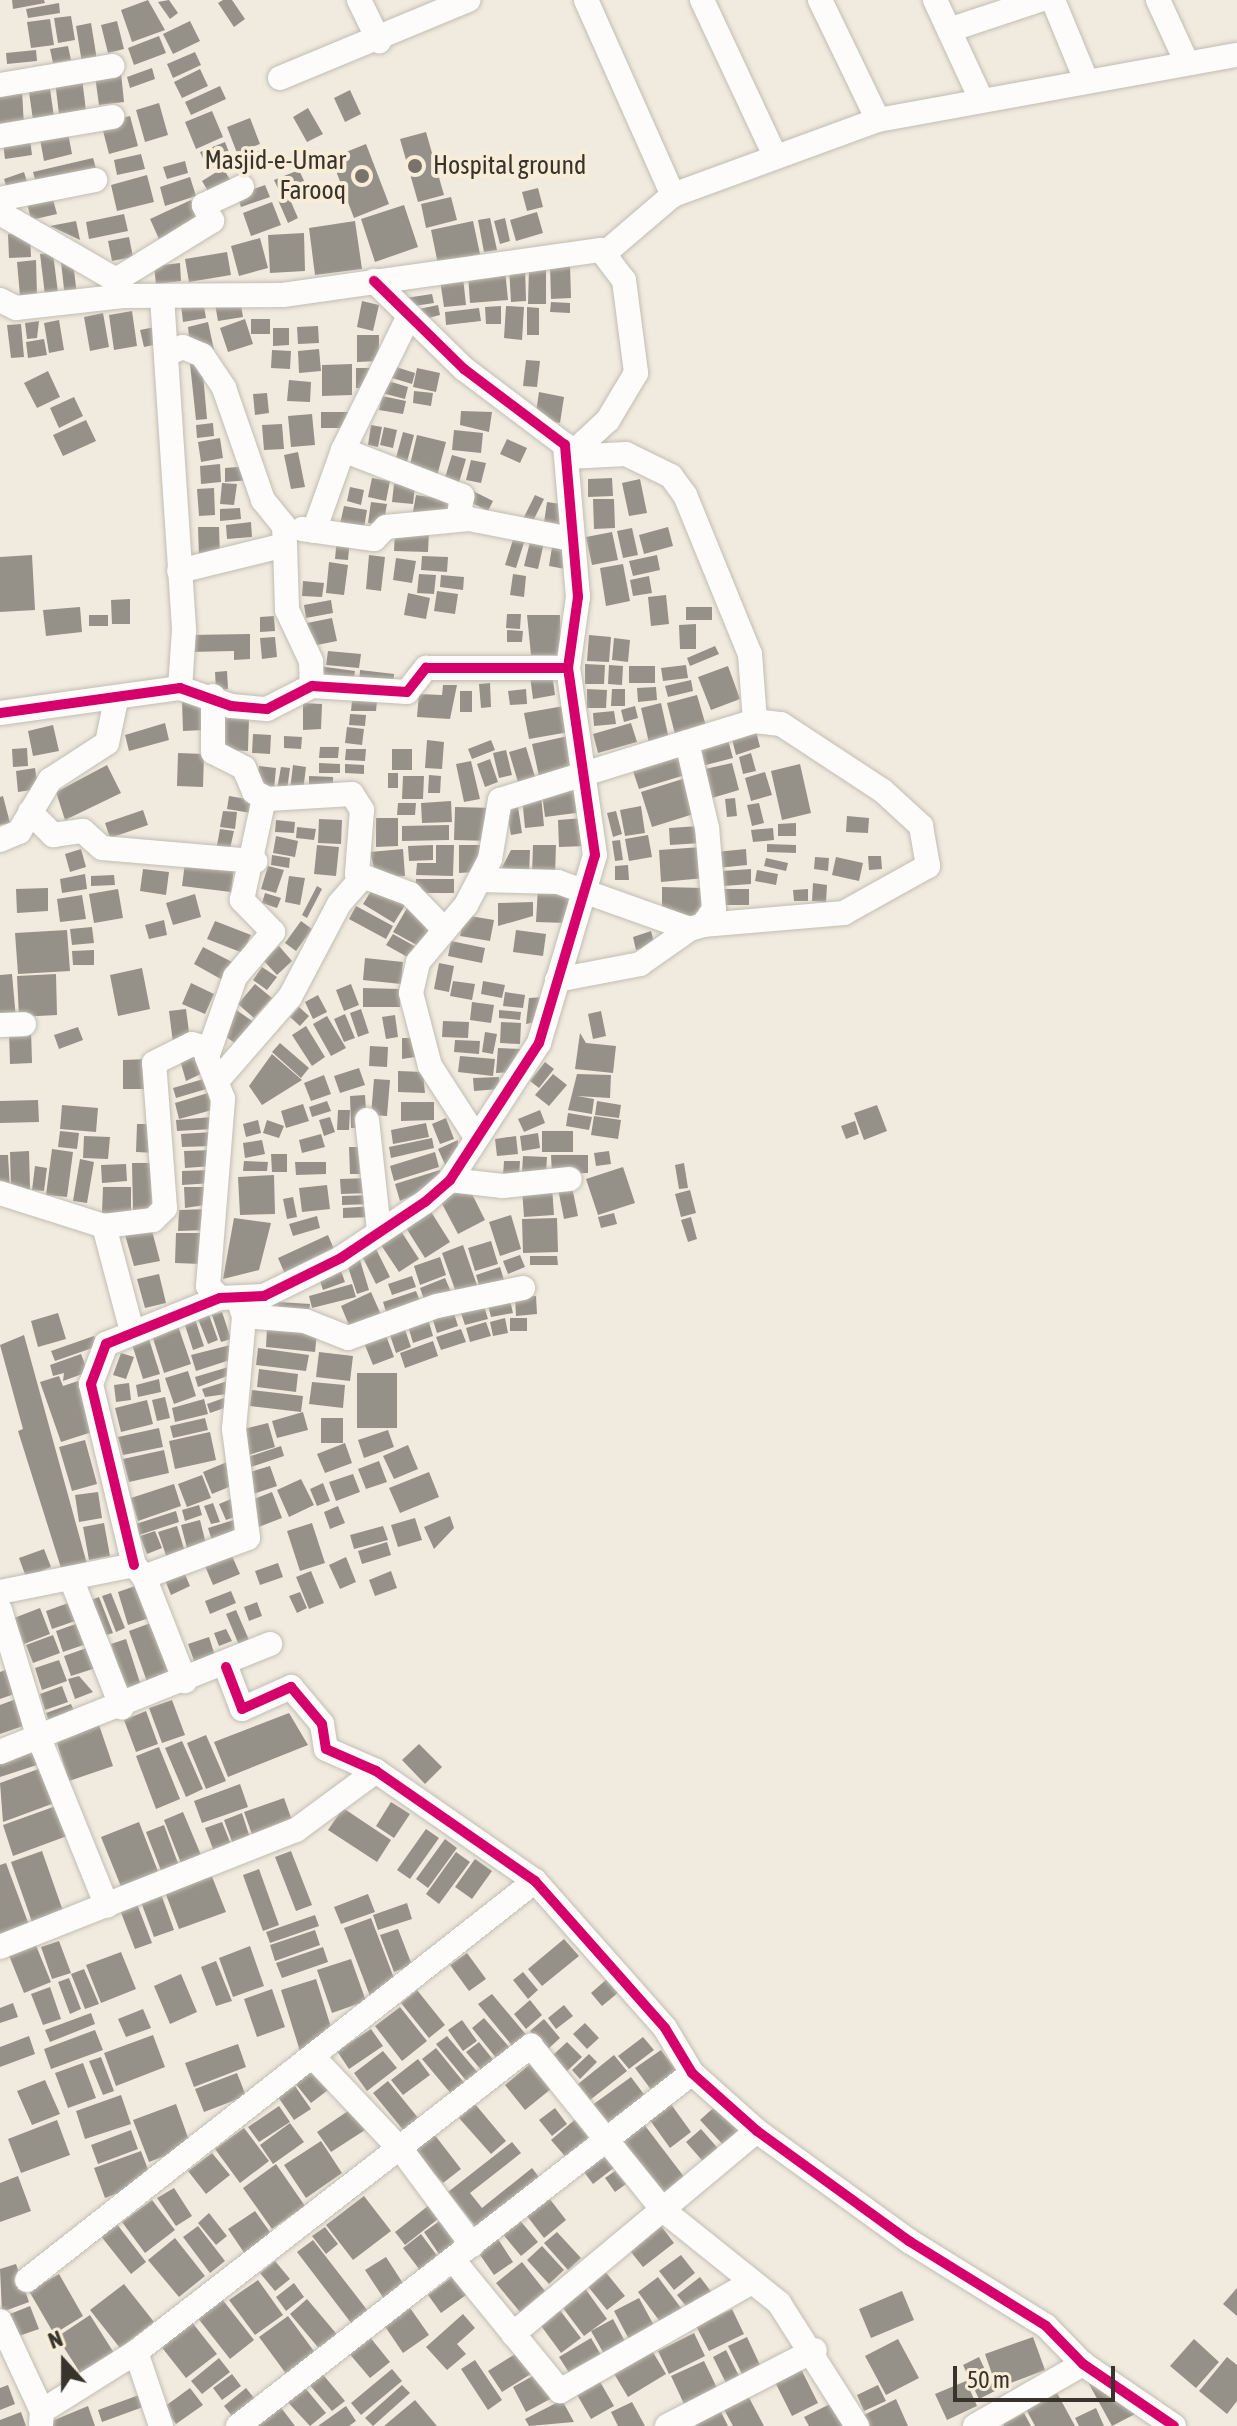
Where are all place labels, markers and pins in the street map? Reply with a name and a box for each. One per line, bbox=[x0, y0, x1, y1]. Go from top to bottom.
place label: Masjid-e-Umar Farooq bbox=[204, 145, 346, 206]
place label: Hospital ground bbox=[433, 150, 586, 182]
marker: Hospital ground bbox=[404, 155, 426, 177]
marker: Masjid-e-Umar Farooq bbox=[353, 167, 371, 185]

